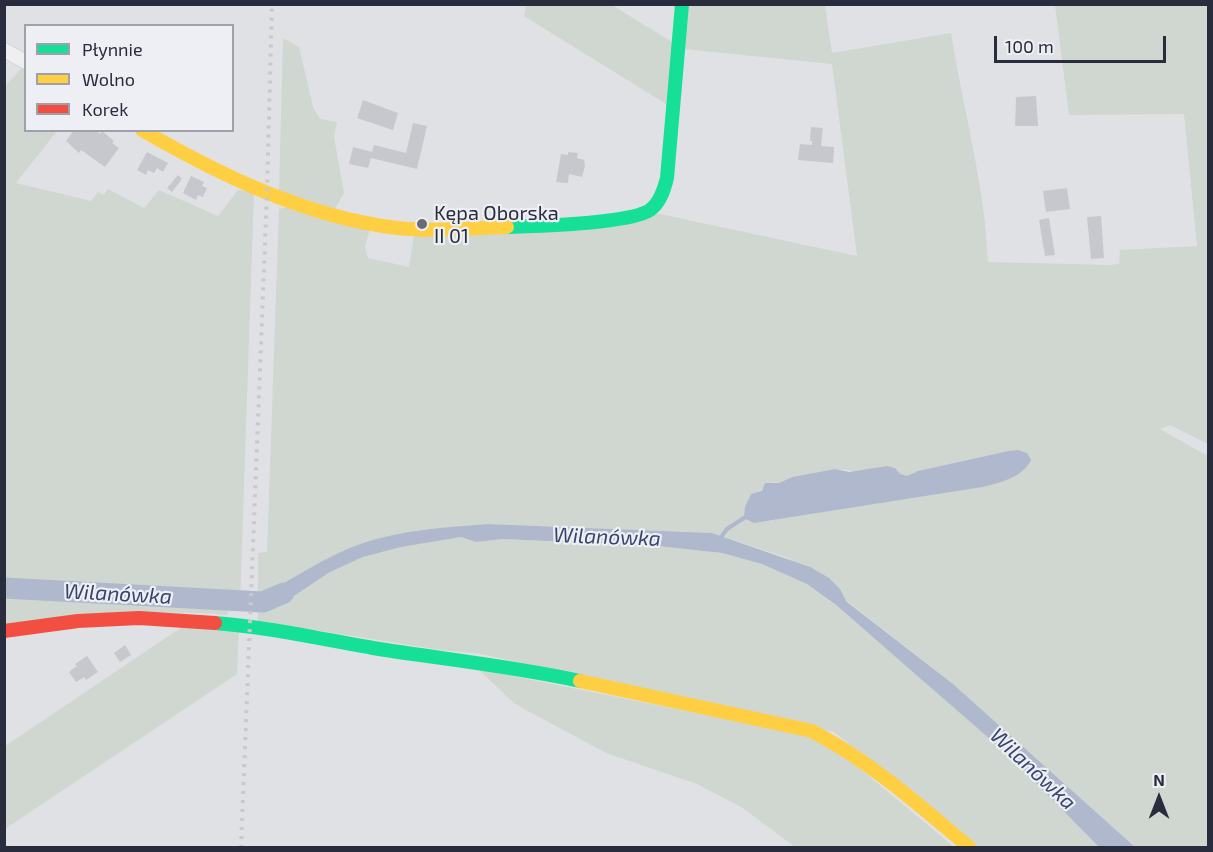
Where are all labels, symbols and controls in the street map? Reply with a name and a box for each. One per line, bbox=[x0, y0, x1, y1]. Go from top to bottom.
legend bbox=[24, 24, 234, 132]
scale bar bbox=[997, 24, 1170, 62]
text: 100 m bbox=[1005, 35, 1054, 57]
text: Płynnie bbox=[82, 38, 143, 60]
text: Wolno bbox=[82, 68, 135, 90]
text: Korek bbox=[82, 98, 128, 120]
place label: Kępa Oborska II 01 bbox=[434, 201, 559, 248]
marker: Kępa Oborska II 01 bbox=[415, 217, 429, 231]
water label: Wilanówka bbox=[553, 523, 661, 551]
water label: Wilanówka bbox=[64, 579, 172, 609]
water label: Wilanówka bbox=[985, 723, 1081, 815]
north arrow bbox=[1129, 768, 1189, 828]
text: N bbox=[1153, 770, 1165, 789]

